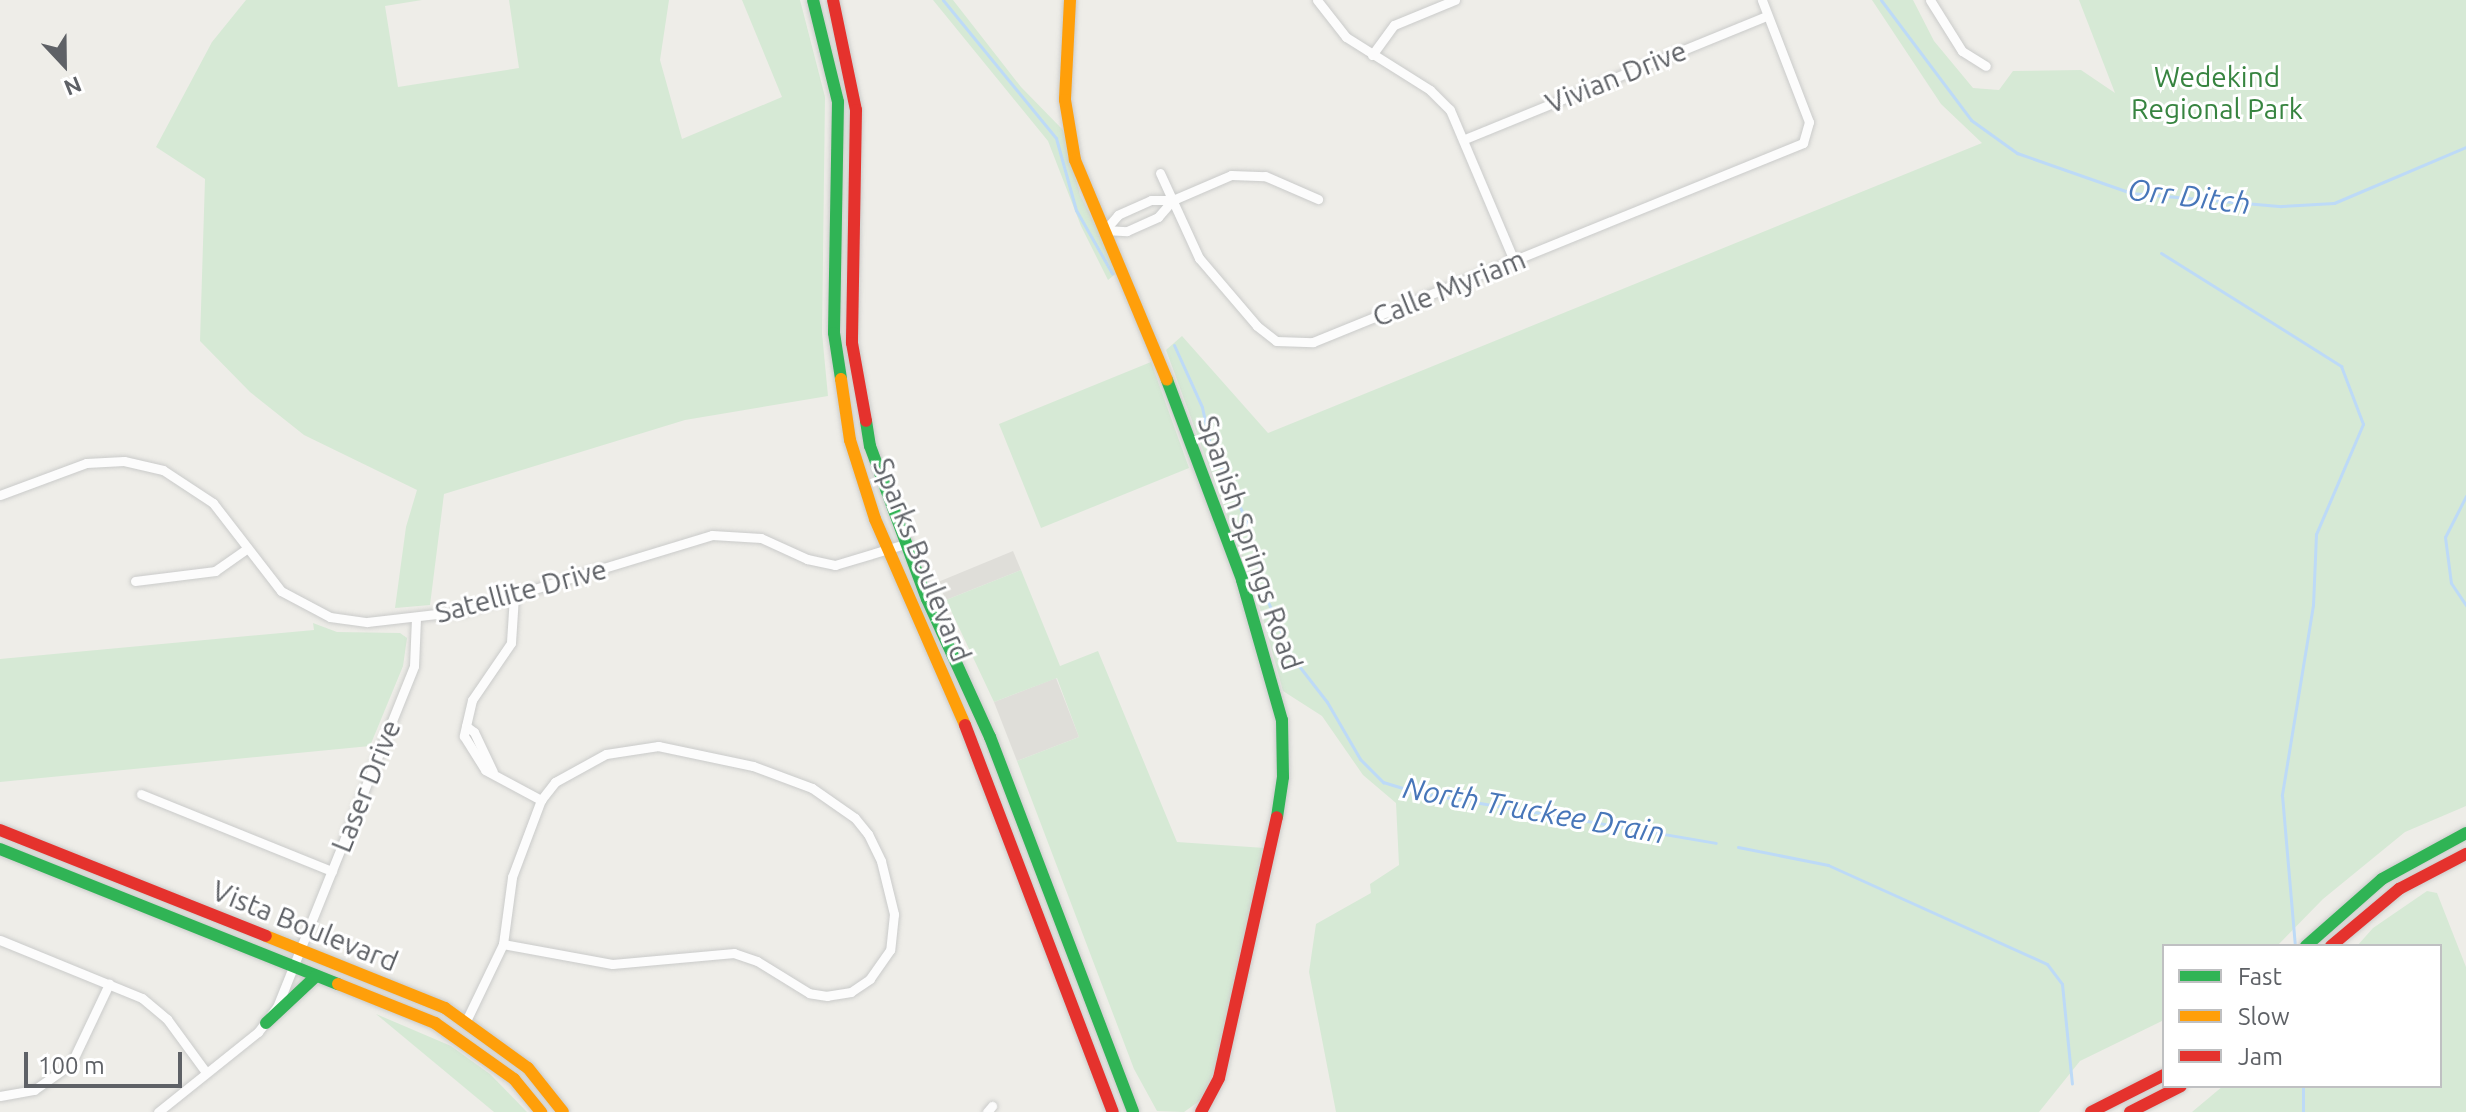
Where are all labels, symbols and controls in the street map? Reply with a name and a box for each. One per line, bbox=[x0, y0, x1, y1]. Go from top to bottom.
north arrow bbox=[24, 24, 104, 104]
street label: Vivian Drive bbox=[1541, 34, 1691, 120]
park label: Wedekind Regional Park bbox=[2131, 60, 2303, 126]
text: N bbox=[61, 72, 85, 101]
water label: Orr Ditch bbox=[2126, 171, 2252, 221]
street label: Calle Myriam bbox=[1368, 242, 1530, 334]
street label: Spanish Springs Road bbox=[1191, 412, 1309, 674]
street label: Sparks Boulevard bbox=[866, 453, 978, 667]
street label: Satellite Drive bbox=[432, 552, 610, 630]
street label: Laser Drive bbox=[324, 715, 408, 857]
water label: North Truckee Drain bbox=[1400, 769, 1668, 851]
street label: Vista Boulevard bbox=[207, 873, 403, 979]
legend bbox=[2162, 944, 2442, 1088]
text: Fast bbox=[2238, 963, 2282, 990]
text: Slow bbox=[2238, 1003, 2290, 1030]
scale bar bbox=[28, 1036, 186, 1086]
text: Jam bbox=[2238, 1043, 2283, 1070]
text: 100 m bbox=[38, 1052, 105, 1079]

